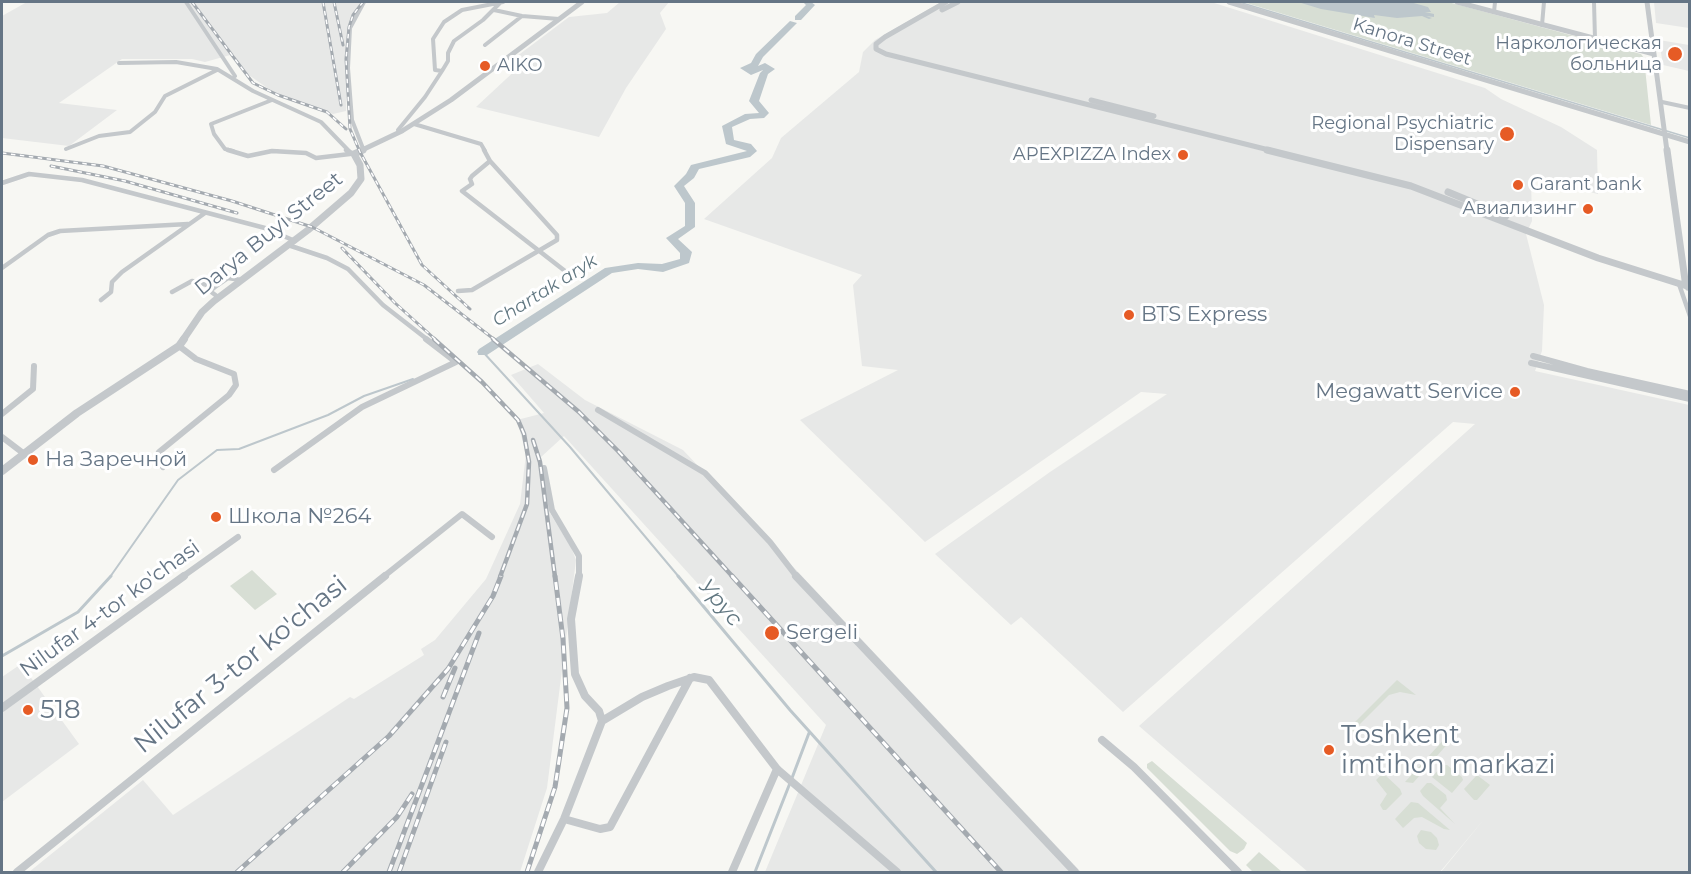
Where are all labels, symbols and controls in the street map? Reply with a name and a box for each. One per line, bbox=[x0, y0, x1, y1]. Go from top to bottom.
street label: Kanora Street bbox=[1350, 14, 1474, 70]
place label: Наркологическая больница bbox=[1495, 33, 1662, 76]
marker: Наркологическая больница bbox=[1666, 45, 1684, 63]
place label: AIKO bbox=[497, 55, 543, 77]
marker: AIKO bbox=[478, 59, 492, 73]
place label: Regional Psychiatric Dispensary bbox=[1311, 113, 1494, 156]
marker: Regional Psychiatric Dispensary bbox=[1498, 125, 1516, 143]
place label: APEXPIZZA Index bbox=[1013, 144, 1171, 166]
marker: APEXPIZZA Index bbox=[1176, 148, 1190, 162]
street label: Darya Buyi Street bbox=[190, 167, 348, 301]
place label: Garant bank bbox=[1530, 174, 1642, 196]
marker: Garant bank bbox=[1511, 178, 1525, 192]
place label: Авиализинг bbox=[1462, 198, 1576, 220]
marker: Авиализинг bbox=[1581, 202, 1595, 216]
water label: Chartak aryk bbox=[489, 250, 601, 332]
place label: BTS Express bbox=[1141, 302, 1267, 328]
marker: BTS Express bbox=[1122, 308, 1136, 322]
place label: Megawatt Service bbox=[1315, 379, 1503, 405]
marker: Megawatt Service bbox=[1508, 385, 1522, 399]
place label: На Заречной bbox=[45, 447, 187, 473]
marker: На Заречной bbox=[26, 453, 40, 467]
place label: Школа №264 bbox=[228, 504, 371, 530]
marker: Школа №264 bbox=[209, 510, 223, 524]
street label: Nilufar 4-tor ko'chasi bbox=[15, 535, 205, 683]
street label: Nilufar 3-tor ko'chasi bbox=[128, 569, 354, 761]
water label: Урус bbox=[693, 574, 747, 632]
place label: Sergeli bbox=[786, 620, 858, 646]
marker: Sergeli bbox=[763, 624, 781, 642]
place label: 518 bbox=[40, 694, 81, 726]
marker: 518 bbox=[21, 703, 35, 717]
place label: Toshkent imtihon markazi bbox=[1341, 719, 1555, 780]
marker: Toshkent imtihon markazi bbox=[1322, 743, 1336, 757]

